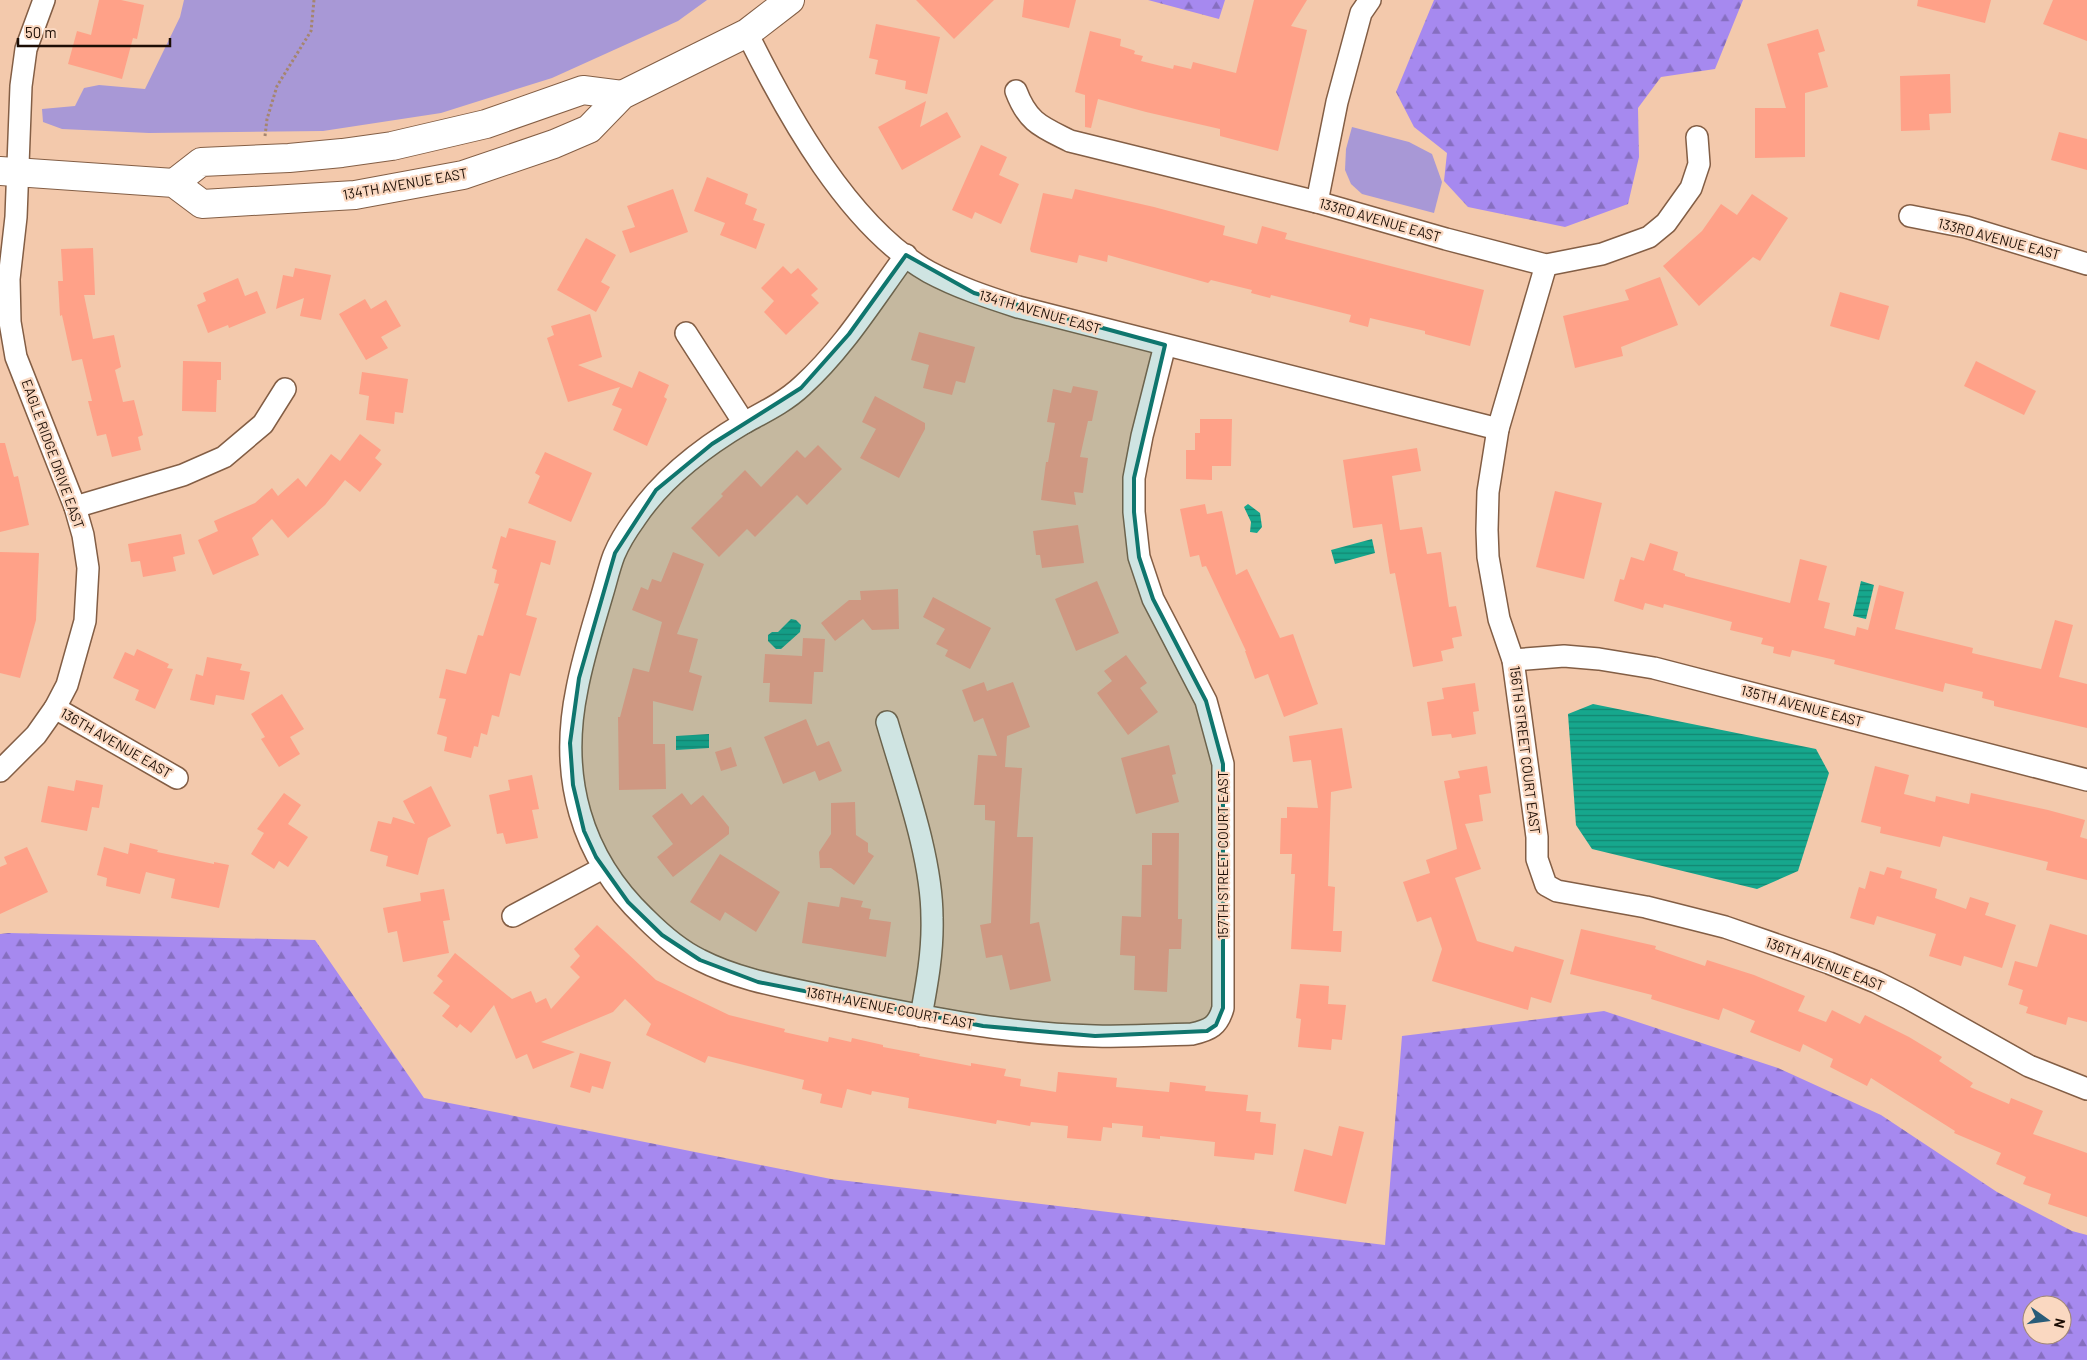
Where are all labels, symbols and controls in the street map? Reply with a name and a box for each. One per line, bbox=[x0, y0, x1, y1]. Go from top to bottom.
scale bar bbox=[18, 15, 170, 47]
text: 50 m bbox=[25, 23, 57, 41]
street label: 134TH AVENUE EAST bbox=[341, 164, 469, 203]
street label: 133RD AVENUE EAST bbox=[1317, 194, 1443, 245]
street label: 133RD AVENUE EAST bbox=[1936, 214, 2062, 263]
street label: 134TH AVENUE EAST bbox=[977, 286, 1103, 337]
street label: EAGLE RIDGE DRIVE EAST bbox=[19, 377, 88, 531]
street label: 156TH STREET COURT EAST bbox=[1507, 665, 1544, 835]
street label: 135TH AVENUE EAST bbox=[1739, 681, 1865, 730]
street label: 136TH AVENUE EAST bbox=[58, 704, 175, 781]
street label: 157TH STREET COURT EAST bbox=[1214, 771, 1231, 939]
street label: 136TH AVENUE EAST bbox=[1763, 933, 1887, 994]
street label: 136TH AVENUE COURT EAST bbox=[804, 983, 976, 1032]
north arrow bbox=[2022, 1295, 2072, 1345]
text: N bbox=[2051, 1317, 2069, 1330]

